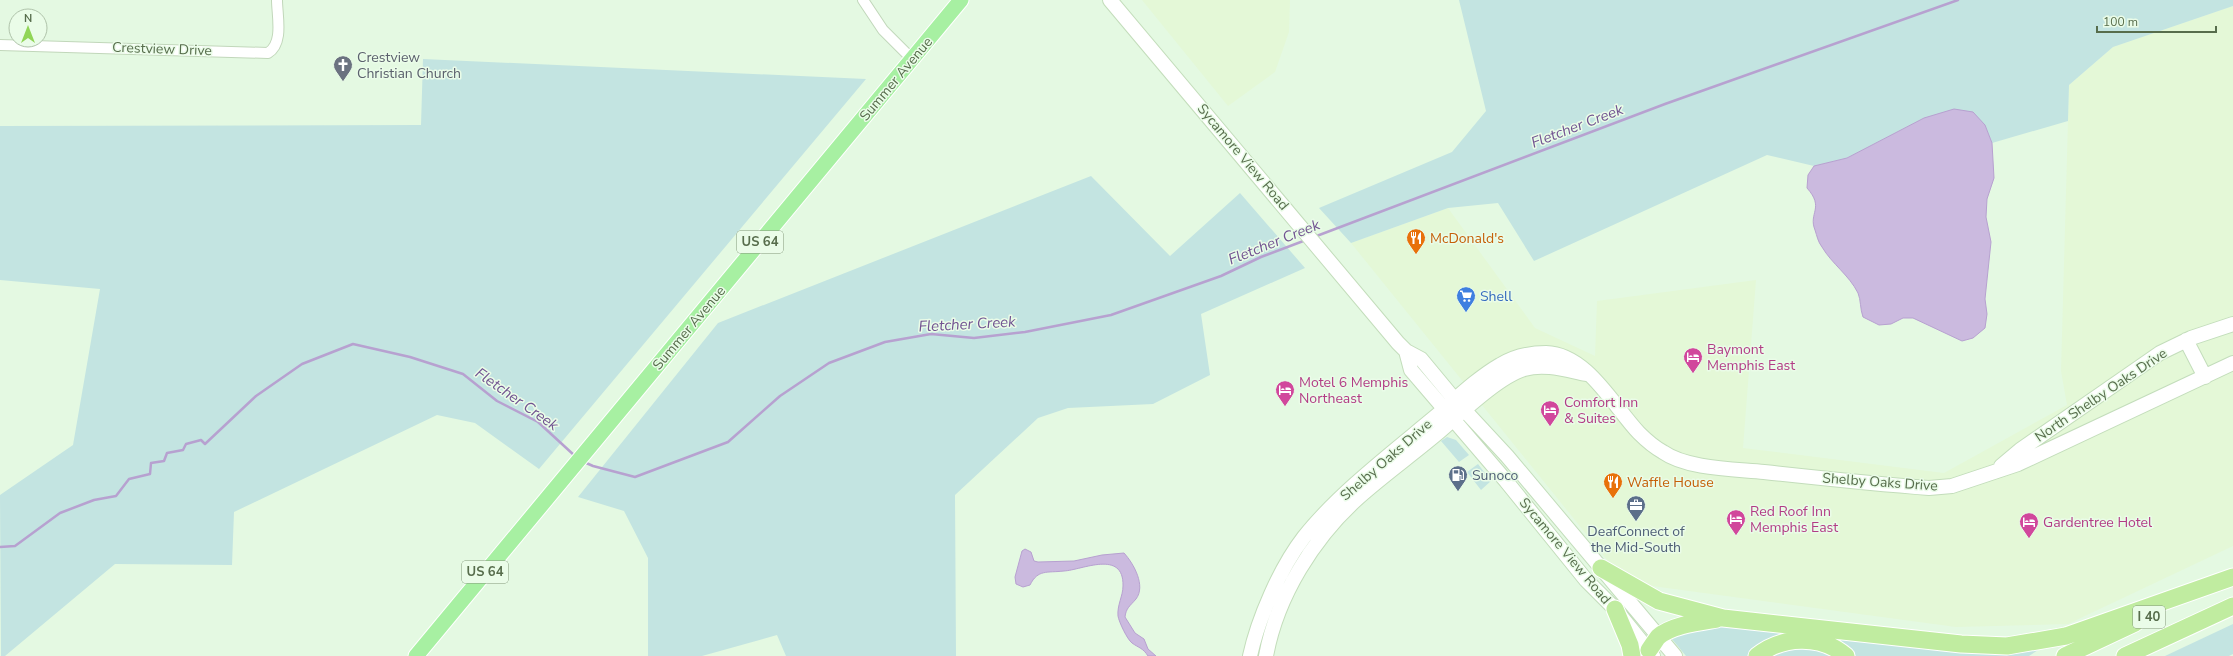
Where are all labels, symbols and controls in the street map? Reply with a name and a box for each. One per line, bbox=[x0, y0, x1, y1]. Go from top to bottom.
north arrow bbox=[8, 8, 48, 48]
scale bar bbox=[2097, 8, 2216, 34]
text: N bbox=[24, 11, 32, 26]
text: 100 m bbox=[2103, 14, 2138, 30]
street label: Summer Avenue bbox=[855, 33, 937, 125]
street label: Crestview Drive bbox=[112, 38, 212, 60]
place label: Crestview Christian Church bbox=[357, 48, 461, 83]
church icon: Crestview Christian Church bbox=[332, 54, 354, 82]
water label: Fletcher Creek bbox=[1528, 99, 1626, 153]
street label: Sycamore View Road bbox=[1193, 100, 1293, 214]
water label: Fletcher Creek bbox=[1225, 214, 1323, 269]
restaurant icon: McDonald's bbox=[1405, 227, 1427, 255]
place label: McDonald's bbox=[1430, 229, 1504, 248]
road number: US 64 bbox=[737, 231, 783, 253]
street label: Summer Avenue bbox=[648, 282, 730, 374]
supermarket icon: Shell bbox=[1455, 285, 1477, 313]
place label: Shell bbox=[1480, 287, 1513, 306]
water label: Fletcher Creek bbox=[918, 311, 1017, 337]
place label: Baymont Memphis East bbox=[1707, 340, 1795, 375]
street label: North Shelby Oaks Drive bbox=[2031, 344, 2171, 446]
hotel icon: Baymont Memphis East bbox=[1682, 346, 1704, 374]
water label: Fletcher Creek bbox=[471, 363, 563, 435]
place label: Motel 6 Memphis Northeast bbox=[1299, 373, 1408, 408]
hotel icon: Motel 6 Memphis Northeast bbox=[1274, 379, 1296, 407]
place label: Comfort Inn & Suites bbox=[1564, 393, 1638, 428]
hotel icon: Comfort Inn & Suites bbox=[1539, 399, 1561, 427]
street label: Shelby Oaks Drive bbox=[1336, 415, 1436, 505]
fuel station icon: Sunoco bbox=[1447, 464, 1469, 492]
place label: Sunoco bbox=[1472, 466, 1519, 485]
street label: Shelby Oaks Drive bbox=[1822, 468, 1938, 496]
restaurant icon: Waffle House bbox=[1602, 471, 1624, 499]
place label: Waffle House bbox=[1627, 473, 1714, 492]
street label: Sycamore View Road bbox=[1515, 494, 1615, 608]
office icon: DeafConnect of the Mid-South bbox=[1625, 494, 1647, 522]
place label: Red Roof Inn Memphis East bbox=[1750, 502, 1838, 537]
hotel icon: Red Roof Inn Memphis East bbox=[1725, 508, 1747, 536]
hotel icon: Gardentree Hotel bbox=[2018, 511, 2040, 539]
place label: Gardentree Hotel bbox=[2043, 513, 2153, 532]
place label: DeafConnect of the Mid-South bbox=[1587, 522, 1685, 557]
road number: US 64 bbox=[462, 561, 508, 583]
road number: I 40 bbox=[2133, 606, 2165, 628]

